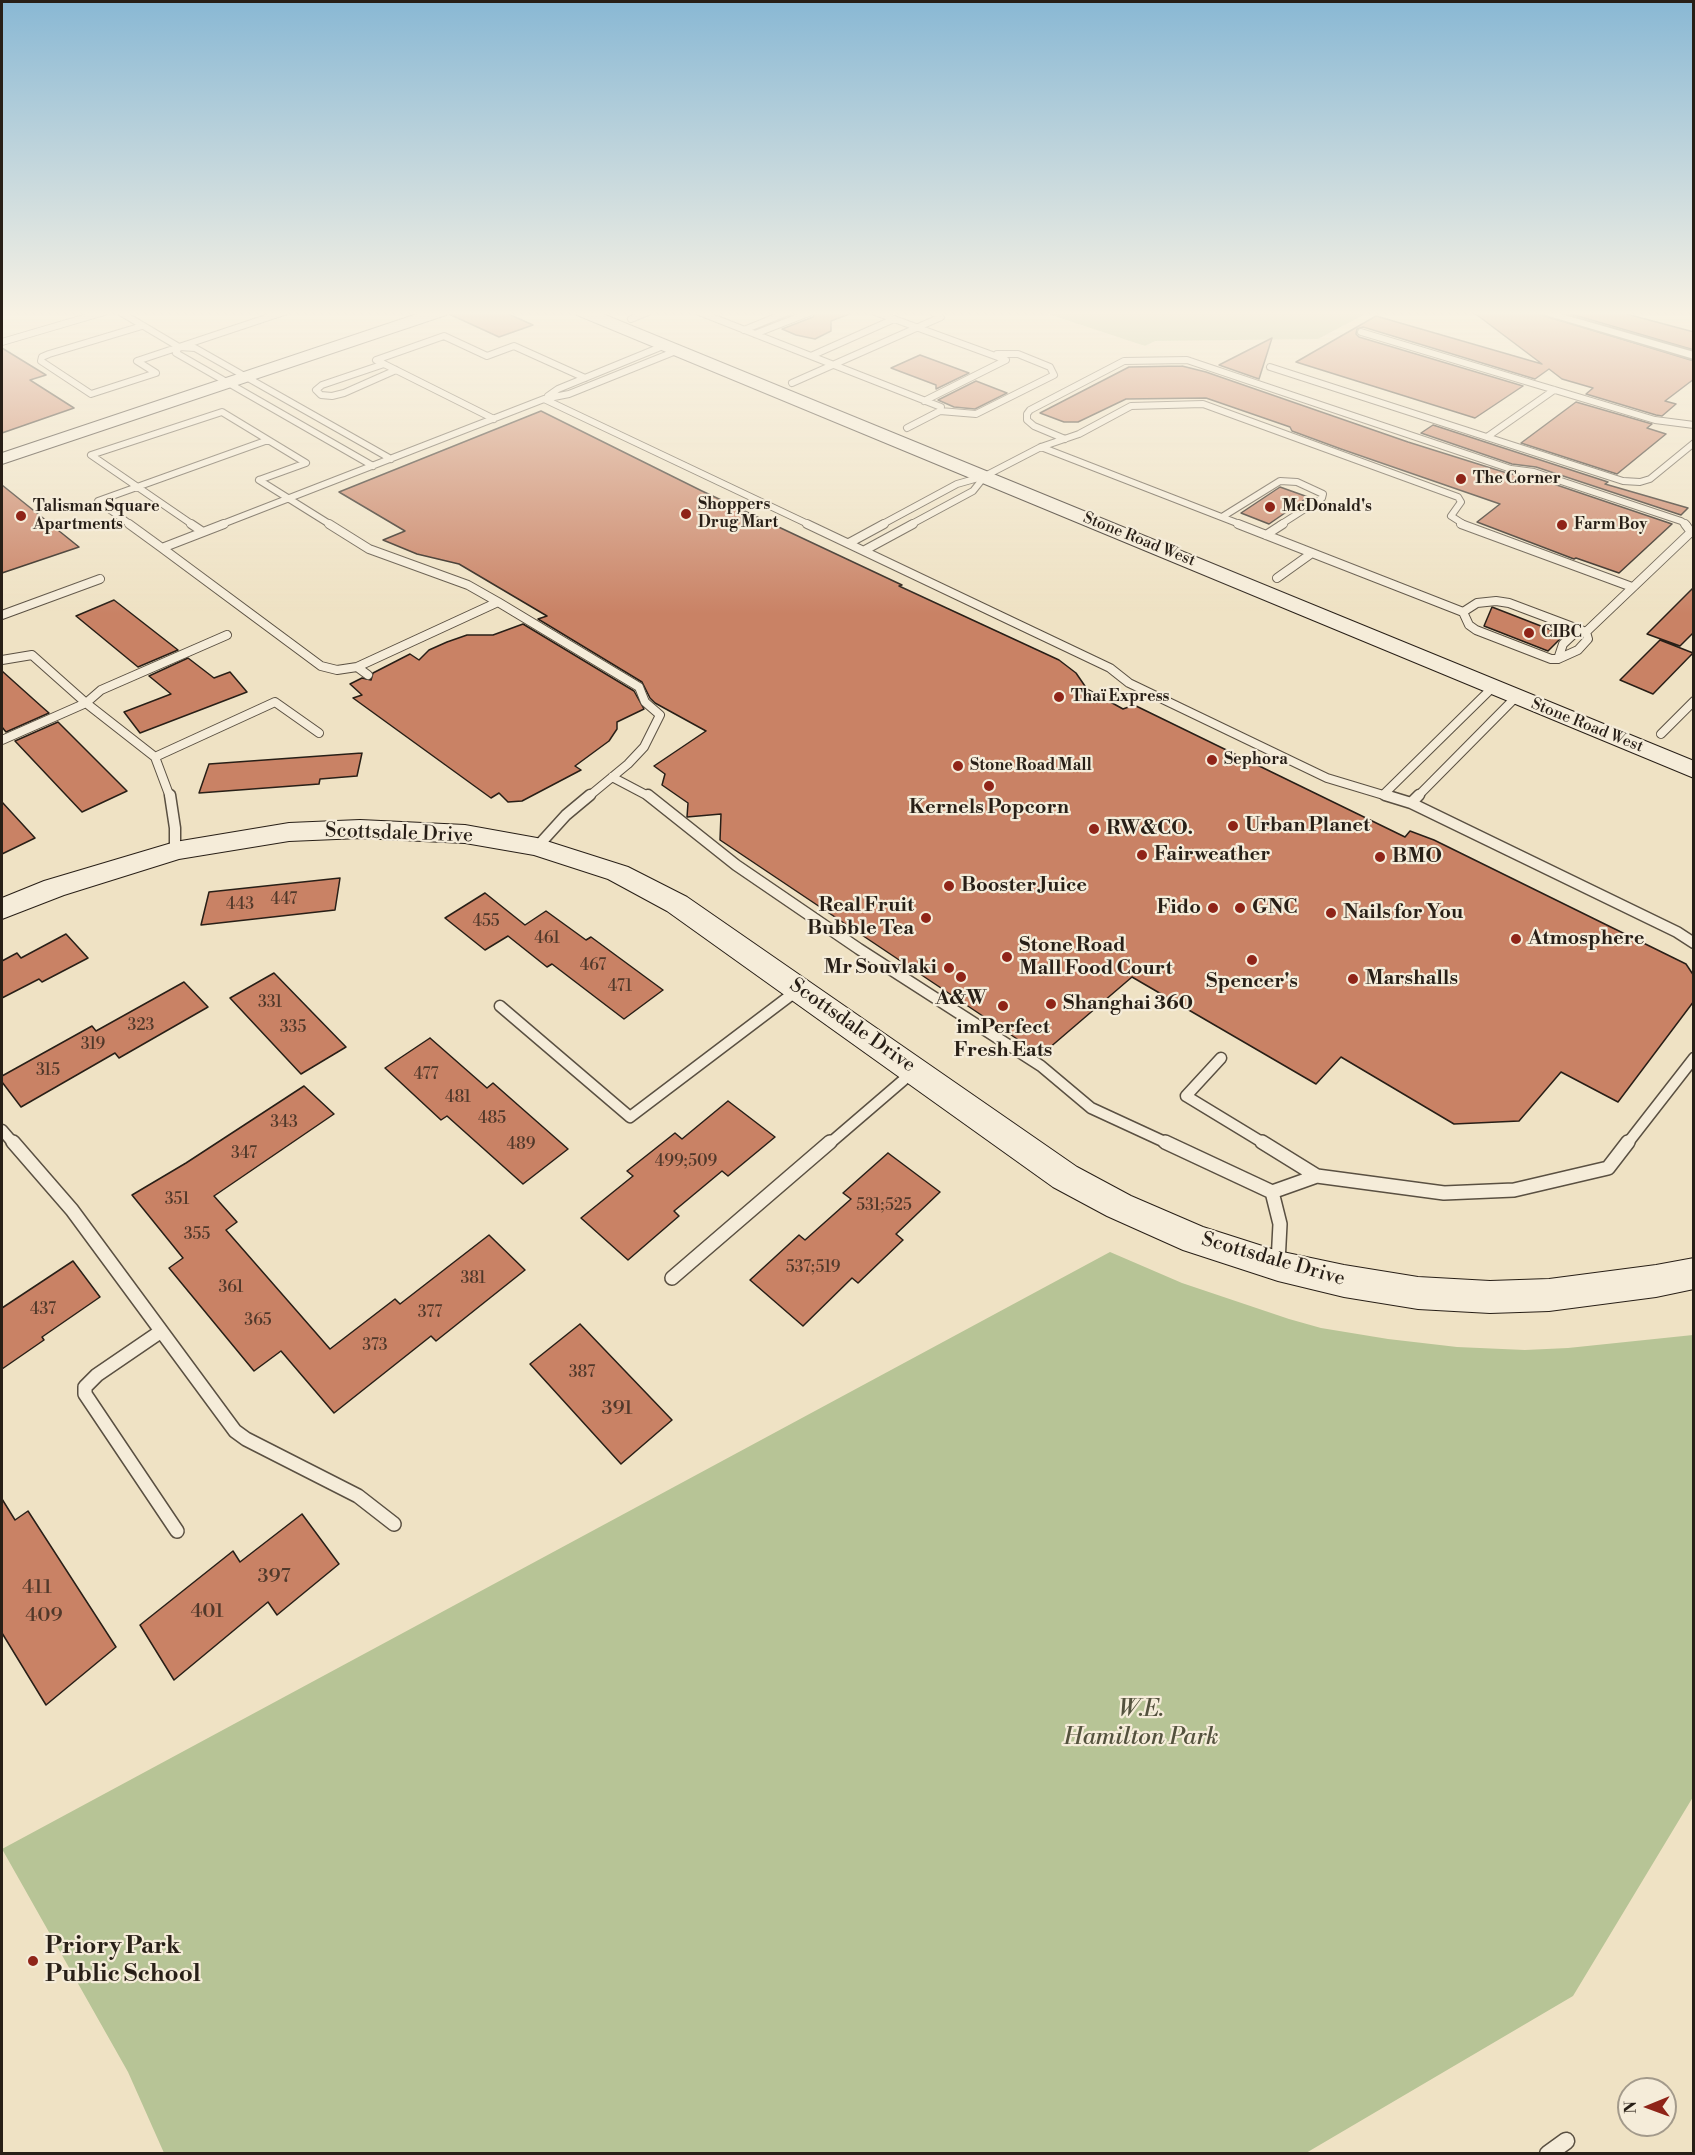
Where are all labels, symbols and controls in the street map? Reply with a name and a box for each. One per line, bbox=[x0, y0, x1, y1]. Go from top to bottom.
place label: The Corner bbox=[1473, 469, 1561, 489]
marker: The Corner bbox=[1454, 472, 1468, 486]
place label: Shoppers Drug Mart bbox=[698, 495, 778, 533]
place label: Talisman Square Apartments bbox=[33, 497, 160, 535]
place label: McDonald's bbox=[1282, 497, 1372, 517]
marker: McDonald's bbox=[1263, 500, 1277, 514]
marker: Shoppers Drug Mart bbox=[679, 507, 693, 521]
marker: Talisman Square Apartments bbox=[14, 509, 28, 523]
street label: Stone Road West bbox=[1080, 509, 1198, 571]
place label: Farm Boy bbox=[1574, 515, 1647, 535]
marker: Farm Boy bbox=[1555, 518, 1569, 532]
place label: CIBC bbox=[1541, 623, 1582, 643]
marker: CIBC bbox=[1522, 626, 1536, 640]
place label: Thaï Express bbox=[1071, 687, 1169, 707]
marker: Thaï Express bbox=[1052, 690, 1066, 704]
street label: Stone Road West bbox=[1528, 695, 1646, 757]
place label: Sephora bbox=[1224, 750, 1288, 770]
marker: Sephora bbox=[1205, 753, 1219, 767]
place label: Stone Road Mall bbox=[970, 756, 1092, 776]
marker: Stone Road Mall bbox=[951, 759, 965, 773]
marker: Kernels Popcorn bbox=[982, 779, 996, 793]
place label: Kernels Popcorn bbox=[909, 796, 1069, 820]
place label: Urban Planet bbox=[1245, 814, 1370, 838]
place label: RW&CO. bbox=[1106, 817, 1193, 841]
street label: Scottsdale Drive bbox=[325, 819, 473, 849]
marker: Urban Planet bbox=[1226, 819, 1240, 833]
marker: RW&CO. bbox=[1087, 822, 1101, 836]
place label: Fairweather bbox=[1154, 843, 1270, 867]
place label: BMO bbox=[1392, 845, 1442, 869]
marker: Fairweather bbox=[1135, 848, 1149, 862]
marker: BMO bbox=[1373, 850, 1387, 864]
place label: Booster Juice bbox=[961, 874, 1087, 898]
marker: Booster Juice bbox=[942, 879, 956, 893]
house number: 447 bbox=[271, 890, 297, 910]
place label: Real Fruit Bubble Tea bbox=[807, 894, 914, 941]
house number: 443 bbox=[226, 895, 254, 915]
place label: Fido bbox=[1157, 896, 1201, 920]
place label: GNC bbox=[1252, 896, 1297, 920]
marker: Fido bbox=[1206, 901, 1220, 915]
marker: GNC bbox=[1233, 901, 1247, 915]
place label: Nails for You bbox=[1343, 901, 1463, 925]
marker: Nails for You bbox=[1324, 906, 1338, 920]
marker: Real Fruit Bubble Tea bbox=[919, 911, 933, 925]
house number: 455 bbox=[472, 912, 500, 932]
place label: Atmosphere bbox=[1528, 927, 1644, 951]
house number: 461 bbox=[534, 929, 560, 949]
marker: Atmosphere bbox=[1509, 932, 1523, 946]
place label: Stone Road Mall Food Court bbox=[1019, 934, 1172, 981]
marker: Stone Road Mall Food Court bbox=[1000, 950, 1014, 964]
marker: Spencer's bbox=[1245, 953, 1259, 967]
house number: 467 bbox=[580, 956, 606, 976]
place label: Mr Souvlaki bbox=[824, 956, 937, 980]
marker: Mr Souvlaki bbox=[942, 961, 956, 975]
place label: Marshalls bbox=[1365, 967, 1458, 991]
marker: A&W bbox=[954, 970, 968, 984]
place label: Spencer's bbox=[1206, 970, 1298, 994]
marker: Marshalls bbox=[1346, 972, 1360, 986]
street label: Scottsdale Drive bbox=[784, 974, 920, 1078]
house number: 471 bbox=[608, 977, 632, 997]
place label: A&W bbox=[935, 987, 987, 1011]
place label: Shanghai 360 bbox=[1063, 992, 1193, 1016]
house number: 331 bbox=[258, 993, 282, 1013]
marker: Shanghai 360 bbox=[1044, 997, 1058, 1011]
marker: imPerfect Fresh Eats bbox=[996, 999, 1010, 1013]
house number: 323 bbox=[128, 1016, 154, 1036]
place label: imPerfect Fresh Eats bbox=[954, 1016, 1052, 1063]
house number: 335 bbox=[280, 1018, 306, 1038]
house number: 319 bbox=[81, 1035, 105, 1055]
house number: 315 bbox=[36, 1061, 60, 1081]
house number: 477 bbox=[413, 1065, 439, 1085]
house number: 481 bbox=[445, 1088, 471, 1108]
house number: 485 bbox=[478, 1109, 506, 1129]
house number: 343 bbox=[270, 1113, 298, 1133]
house number: 489 bbox=[506, 1135, 536, 1155]
house number: 347 bbox=[231, 1144, 257, 1164]
house number: 499;509 bbox=[655, 1152, 717, 1172]
house number: 351 bbox=[165, 1190, 189, 1210]
house number: 531;525 bbox=[856, 1196, 912, 1216]
house number: 355 bbox=[184, 1225, 210, 1245]
street label: Scottsdale Drive bbox=[1199, 1228, 1347, 1292]
house number: 537;519 bbox=[786, 1258, 840, 1278]
house number: 381 bbox=[460, 1269, 486, 1289]
house number: 361 bbox=[219, 1278, 243, 1298]
house number: 437 bbox=[30, 1300, 56, 1320]
house number: 377 bbox=[418, 1303, 442, 1323]
house number: 365 bbox=[244, 1311, 272, 1331]
house number: 373 bbox=[362, 1336, 388, 1356]
house number: 387 bbox=[569, 1363, 595, 1383]
house number: 391 bbox=[601, 1397, 633, 1421]
house number: 397 bbox=[257, 1565, 291, 1589]
house number: 411 bbox=[22, 1576, 52, 1600]
house number: 401 bbox=[190, 1600, 224, 1624]
house number: 409 bbox=[25, 1604, 63, 1628]
park label: W.E. Hamilton Park bbox=[1064, 1696, 1218, 1752]
place label: Priory Park Public School bbox=[45, 1933, 201, 1989]
marker: Priory Park Public School bbox=[26, 1954, 40, 1968]
north arrow bbox=[1617, 2077, 1677, 2137]
text: N bbox=[1621, 2101, 1641, 2114]

